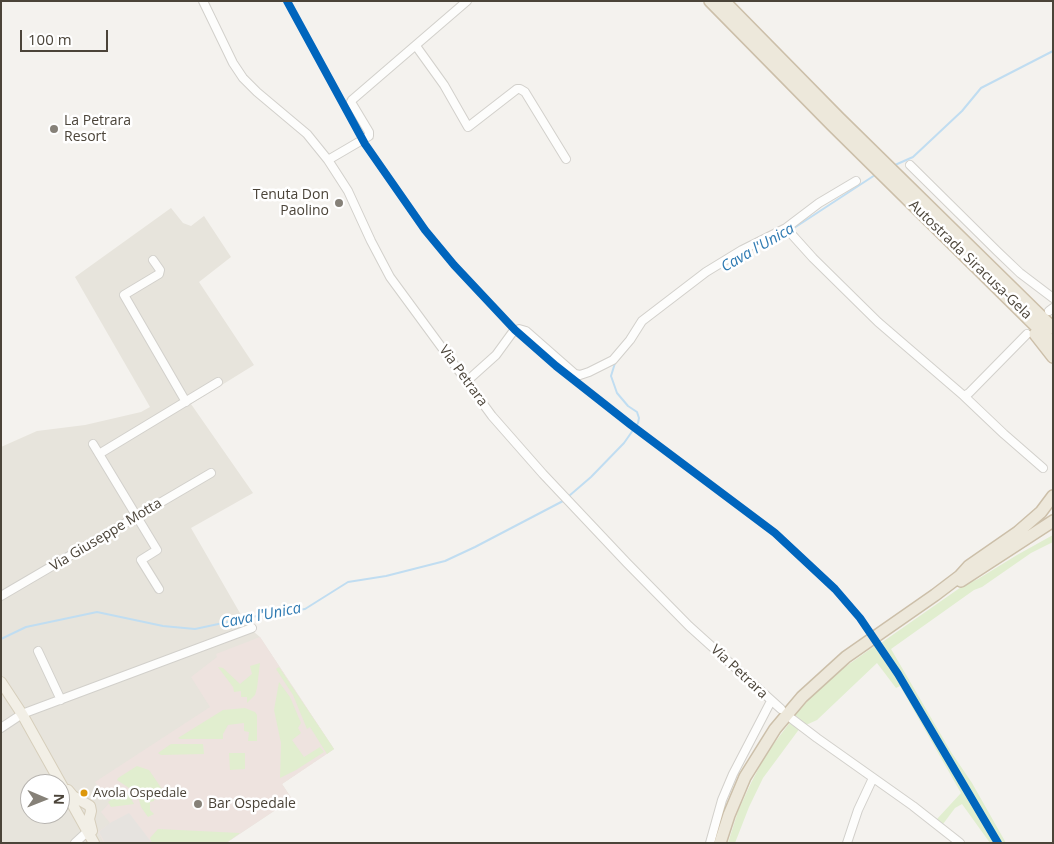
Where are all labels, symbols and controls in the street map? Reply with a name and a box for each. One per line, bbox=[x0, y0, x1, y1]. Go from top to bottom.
scale bar bbox=[22, 20, 110, 52]
text: 100 m bbox=[28, 29, 72, 49]
place label: La Petrara Resort bbox=[64, 113, 131, 146]
marker: La Petrara Resort bbox=[48, 123, 60, 135]
place label: Tenuta Don Paolino bbox=[253, 187, 329, 220]
marker: Tenuta Don Paolino bbox=[333, 197, 345, 209]
street label: Autostrada Siracusa-Gela bbox=[905, 197, 1035, 323]
water label: Cava l'Unica bbox=[718, 220, 798, 276]
street label: Via Petrara bbox=[435, 342, 491, 410]
street label: Via Giuseppe Motta bbox=[47, 495, 165, 575]
water label: Cava l'Unica bbox=[219, 599, 303, 633]
street label: Via Petrara bbox=[707, 641, 771, 703]
north arrow bbox=[20, 774, 70, 824]
place label: Avola Ospedale bbox=[93, 785, 187, 801]
marker: Avola Ospedale bbox=[79, 788, 89, 798]
text: N bbox=[50, 793, 69, 805]
place label: Bar Ospedale bbox=[208, 796, 296, 812]
marker: Bar Ospedale bbox=[192, 798, 204, 810]

